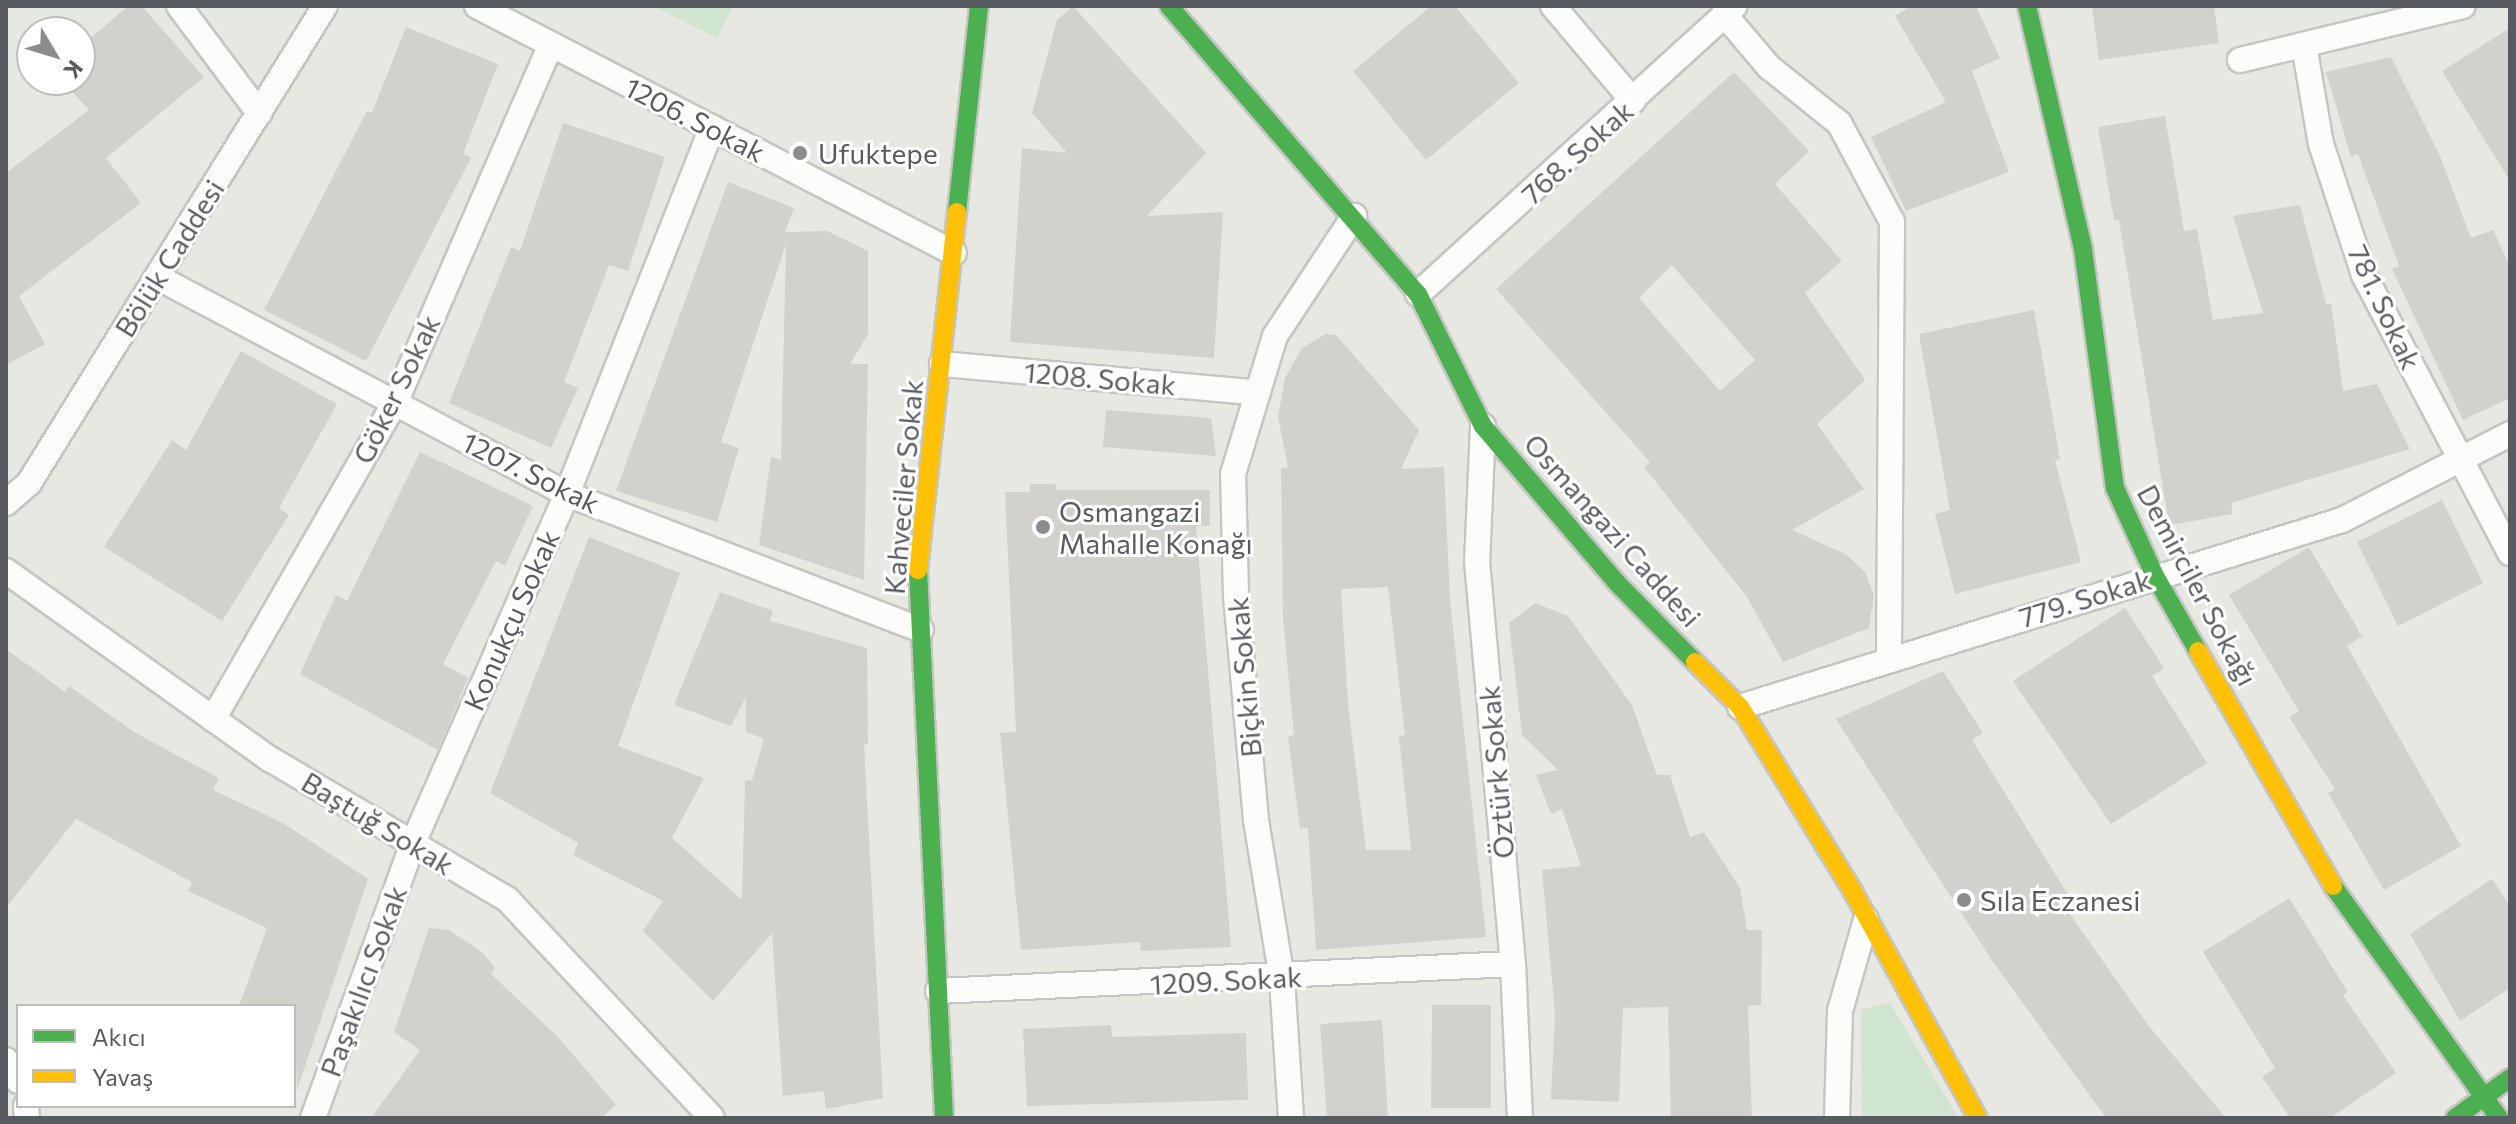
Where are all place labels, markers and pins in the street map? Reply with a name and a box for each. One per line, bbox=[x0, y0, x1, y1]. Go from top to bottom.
place label: Ufuktepe bbox=[818, 136, 938, 170]
marker: Ufuktepe bbox=[789, 142, 811, 164]
place label: Osmangazi Mahalle Konağı bbox=[1059, 494, 1253, 560]
marker: Osmangazi Mahalle Konağı bbox=[1034, 518, 1052, 536]
place label: Sıla Eczanesi bbox=[1980, 883, 2141, 917]
marker: Sıla Eczanesi bbox=[1955, 891, 1973, 909]

